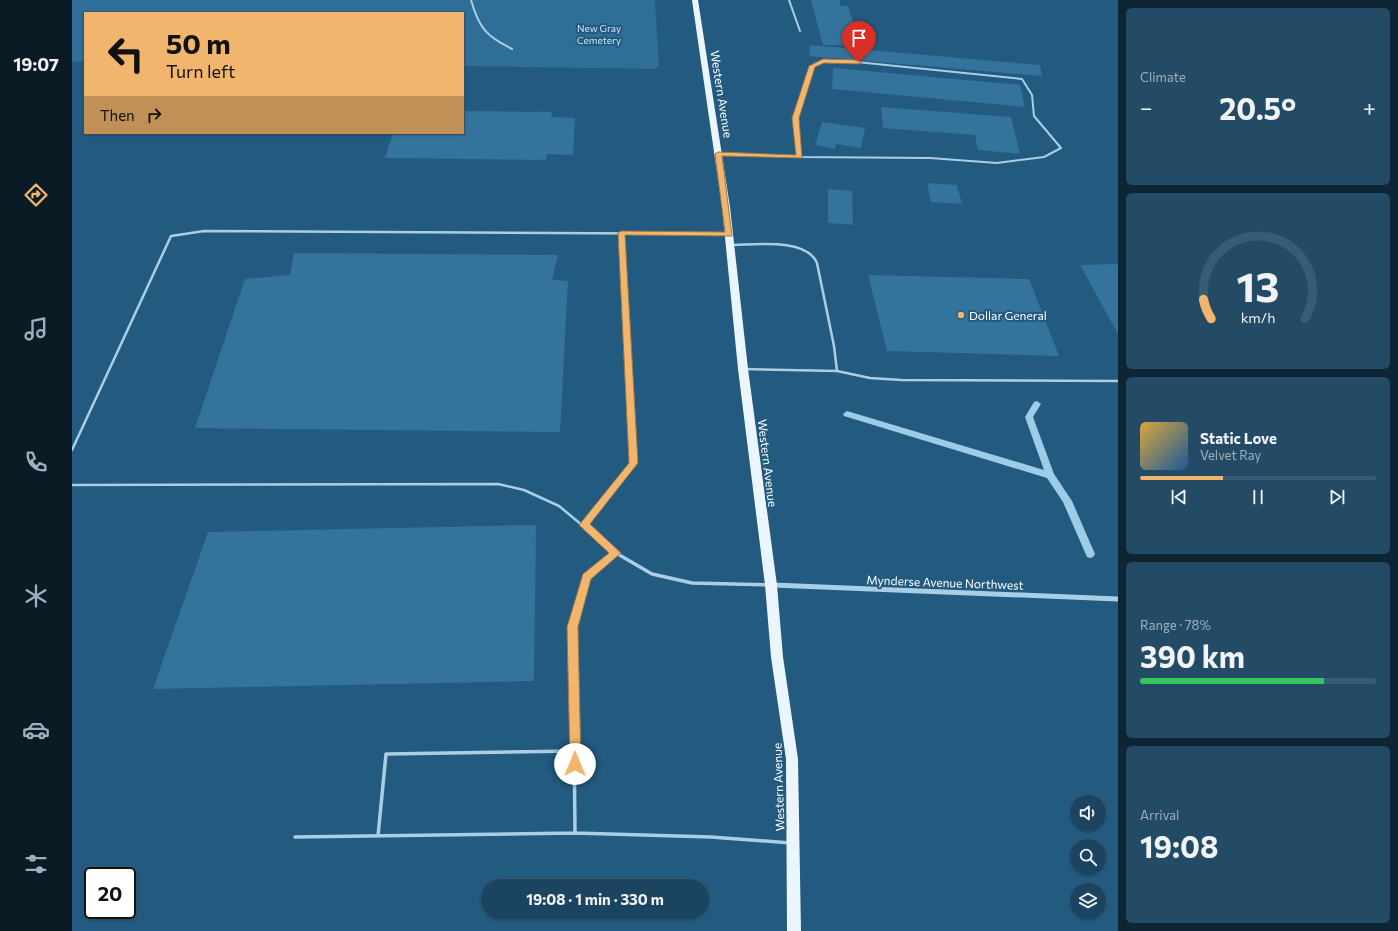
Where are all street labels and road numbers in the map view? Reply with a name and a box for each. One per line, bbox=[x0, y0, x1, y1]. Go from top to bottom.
street label: Western Avenue bbox=[708, 49, 736, 139]
street label: Western Avenue bbox=[756, 418, 780, 508]
street label: Mynderse Avenue Northwest bbox=[866, 572, 1024, 592]
street label: Western Avenue bbox=[769, 743, 787, 831]

